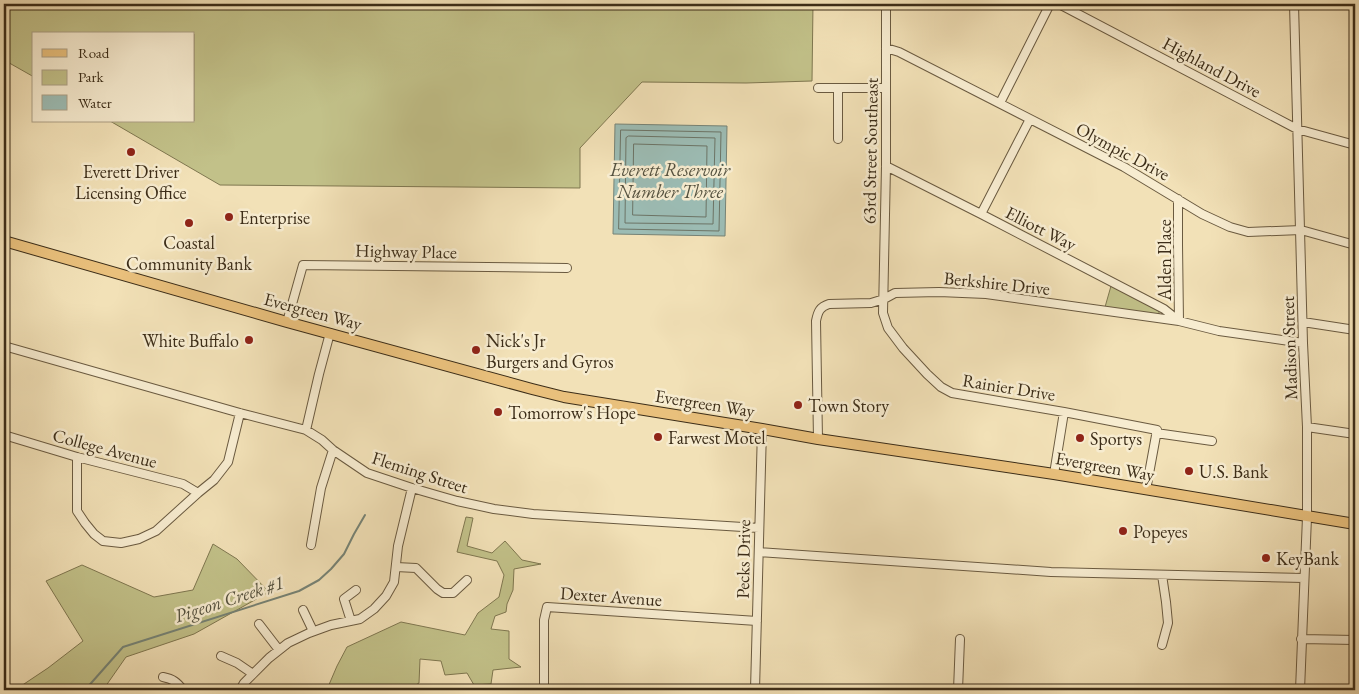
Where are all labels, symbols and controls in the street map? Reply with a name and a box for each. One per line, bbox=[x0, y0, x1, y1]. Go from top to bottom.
street label: Highland Drive bbox=[1159, 31, 1265, 103]
legend bbox=[32, 32, 195, 122]
text: Road bbox=[78, 43, 110, 62]
text: Park bbox=[78, 67, 105, 86]
street label: 63rd Street Southeast bbox=[857, 77, 883, 224]
text: Water bbox=[78, 93, 112, 112]
street label: Olympic Drive bbox=[1072, 117, 1174, 185]
marker: Everett Driver Licensing Office bbox=[125, 146, 137, 158]
water label: Everett Reservoir Number Three bbox=[609, 157, 731, 204]
place label: Everett Driver Licensing Office bbox=[75, 160, 187, 204]
street label: Elliott Way bbox=[1002, 200, 1080, 256]
place label: Enterprise bbox=[239, 206, 310, 229]
marker: Enterprise bbox=[223, 211, 235, 223]
marker: Coastal Community Bank bbox=[183, 217, 195, 229]
street label: Alden Place bbox=[1153, 219, 1176, 302]
place label: Coastal Community Bank bbox=[126, 231, 253, 275]
street label: Highway Place bbox=[355, 239, 457, 263]
street label: Berkshire Drive bbox=[943, 266, 1051, 300]
street label: Evergreen Way bbox=[262, 287, 365, 335]
street label: Madison Street bbox=[1276, 295, 1302, 400]
place label: White Buffalo bbox=[142, 329, 239, 352]
place label: Nick's Jr Burgers and Gyros bbox=[486, 329, 614, 373]
marker: White Buffalo bbox=[243, 334, 255, 346]
marker: Nick's Jr Burgers and Gyros bbox=[470, 344, 482, 356]
street label: Rainier Drive bbox=[961, 368, 1057, 406]
street label: Evergreen Way bbox=[654, 384, 757, 422]
place label: Town Story bbox=[808, 394, 889, 417]
marker: Town Story bbox=[792, 399, 804, 411]
place label: Tomorrow's Hope bbox=[508, 401, 636, 424]
marker: Tomorrow's Hope bbox=[492, 406, 504, 418]
street label: College Avenue bbox=[50, 423, 160, 473]
place label: Farwest Motel bbox=[668, 426, 766, 449]
place label: Sportys bbox=[1090, 427, 1142, 450]
marker: Farwest Motel bbox=[652, 431, 664, 443]
marker: Sportys bbox=[1074, 432, 1086, 444]
street label: Fleming Street bbox=[369, 446, 471, 498]
street label: Evergreen Way bbox=[1054, 446, 1157, 486]
place label: U.S. Bank bbox=[1199, 460, 1269, 483]
marker: U.S. Bank bbox=[1183, 465, 1195, 477]
street label: Pecks Drive bbox=[731, 519, 755, 599]
place label: Popeyes bbox=[1133, 520, 1188, 543]
marker: Popeyes bbox=[1117, 525, 1129, 537]
place label: KeyBank bbox=[1276, 547, 1339, 570]
marker: KeyBank bbox=[1260, 552, 1272, 564]
water label: Pigeon Creek #1 bbox=[171, 570, 287, 628]
street label: Dexter Avenue bbox=[559, 581, 663, 611]

